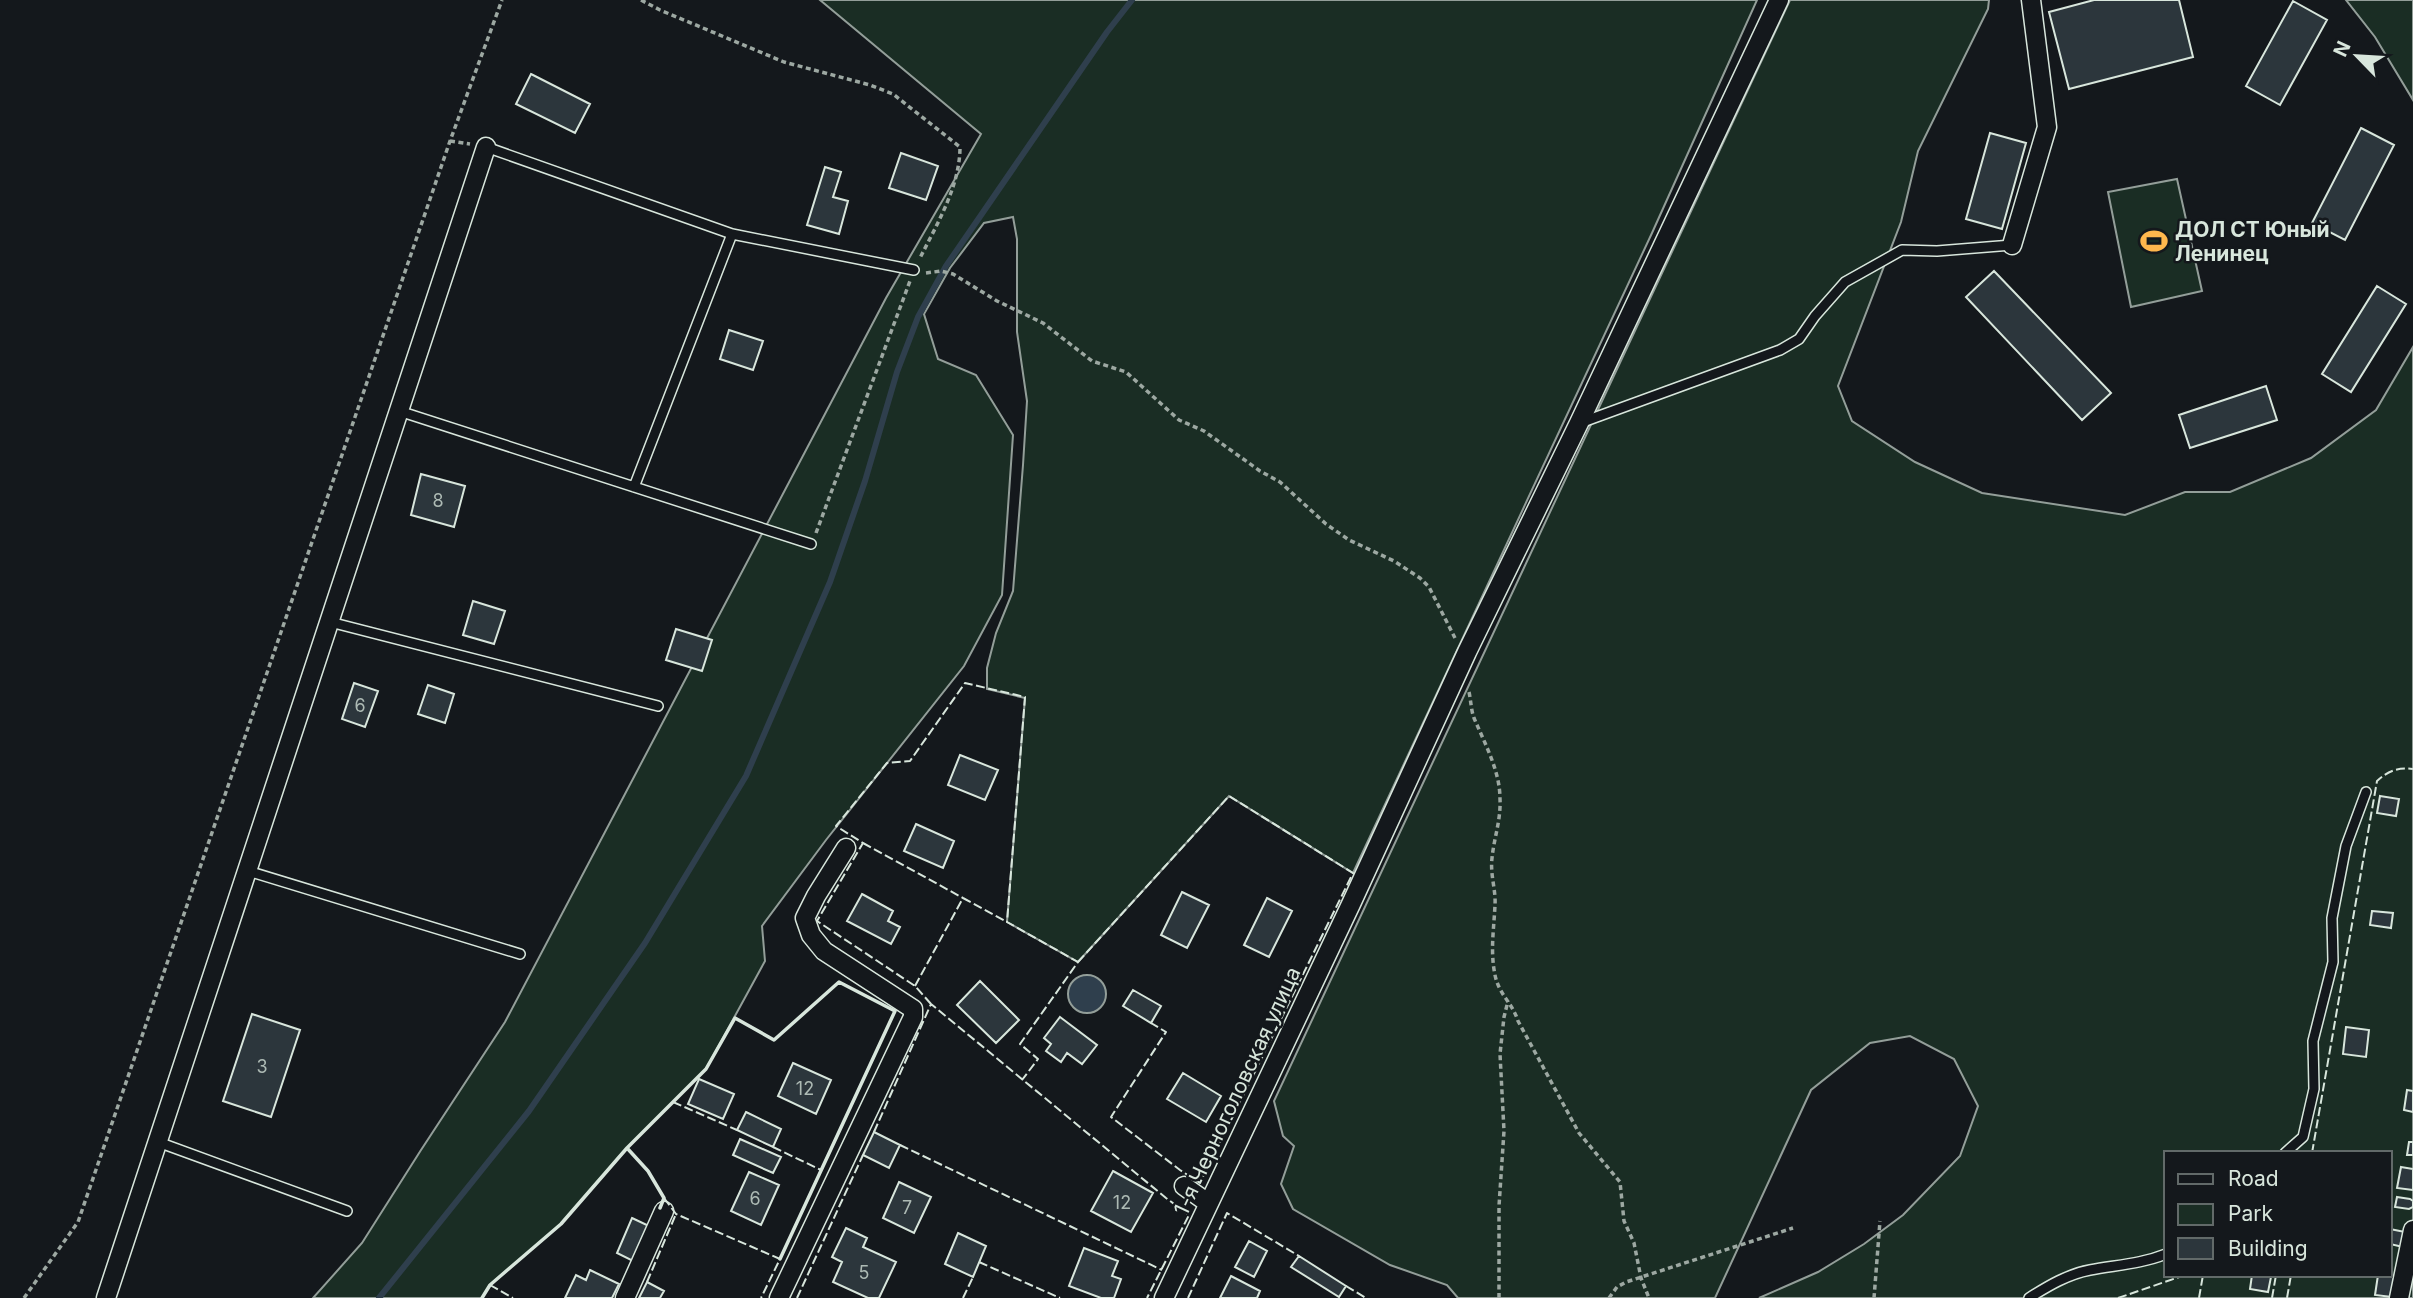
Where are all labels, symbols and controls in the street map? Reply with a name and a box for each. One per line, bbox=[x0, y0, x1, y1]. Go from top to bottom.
north arrow bbox=[2322, 21, 2392, 91]
text: N bbox=[2329, 38, 2356, 60]
place label: ДОЛ СТ Юный Ленинец bbox=[2175, 217, 2330, 266]
sports icon: ДОЛ СТ Юный Ленинец bbox=[2139, 226, 2169, 256]
house number: 8 bbox=[432, 490, 444, 511]
house number: 6 bbox=[354, 695, 366, 716]
street label: 1-я Черноголовская улица bbox=[1168, 963, 1306, 1219]
house number: 3 bbox=[256, 1056, 268, 1077]
house number: 12 bbox=[796, 1078, 814, 1099]
legend bbox=[2164, 1151, 2392, 1277]
text: Road bbox=[2228, 1166, 2279, 1191]
house number: 6 bbox=[749, 1188, 761, 1209]
house number: 12 bbox=[1113, 1192, 1131, 1213]
house number: 7 bbox=[902, 1197, 912, 1218]
text: Park bbox=[2228, 1201, 2273, 1226]
text: Building bbox=[2228, 1236, 2308, 1261]
house number: 5 bbox=[859, 1262, 869, 1283]

